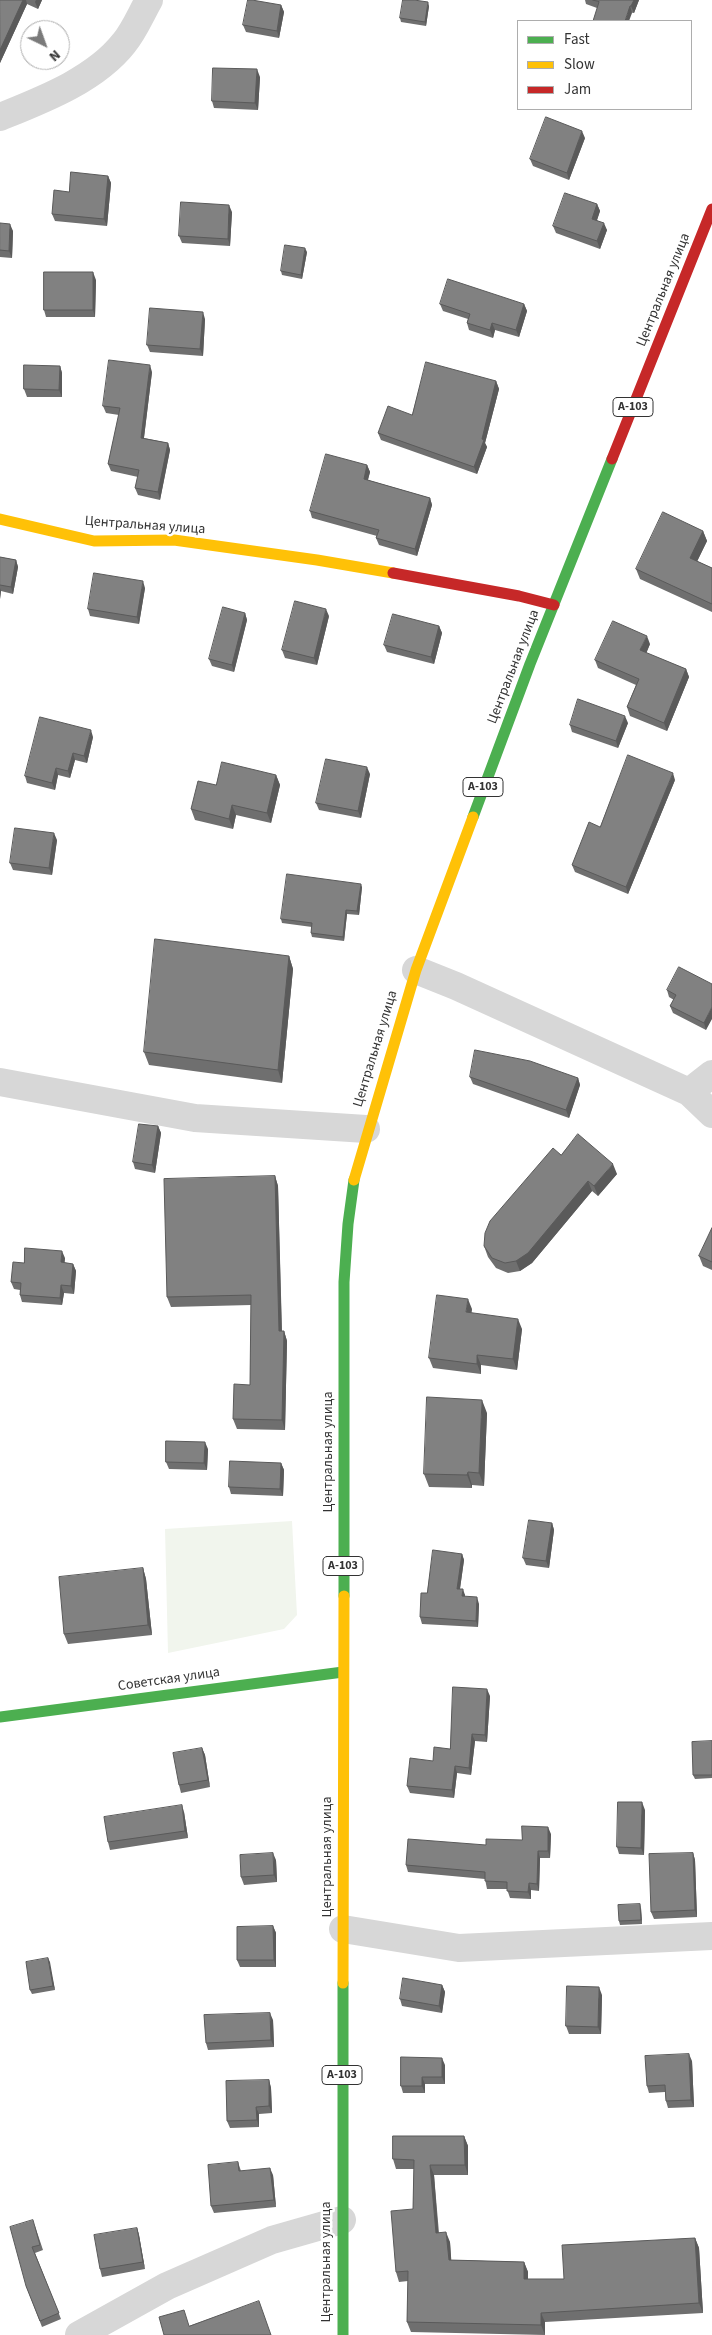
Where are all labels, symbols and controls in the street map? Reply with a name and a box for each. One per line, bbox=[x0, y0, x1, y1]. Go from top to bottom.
north arrow bbox=[20, 20, 70, 70]
legend bbox=[517, 20, 692, 110]
text: Fast bbox=[564, 29, 590, 50]
text: N bbox=[44, 45, 65, 66]
text: Slow bbox=[564, 54, 595, 75]
text: Jam bbox=[564, 79, 591, 100]
street label: Центральная улица bbox=[634, 231, 694, 349]
road number: А-103 bbox=[613, 398, 653, 417]
street label: Центральная улица bbox=[84, 513, 206, 539]
street label: Центральная улица bbox=[484, 608, 544, 726]
road number: А-103 bbox=[463, 778, 503, 796]
street label: Центральная улица bbox=[350, 989, 402, 1109]
street label: Центральная улица bbox=[321, 1392, 337, 1512]
road number: А-103 bbox=[323, 1556, 363, 1575]
street label: Советская улица bbox=[117, 1665, 221, 1695]
street label: Центральная улица bbox=[320, 1797, 336, 1917]
road number: А-103 bbox=[322, 2066, 362, 2084]
street label: Центральная улица bbox=[319, 2202, 335, 2322]

